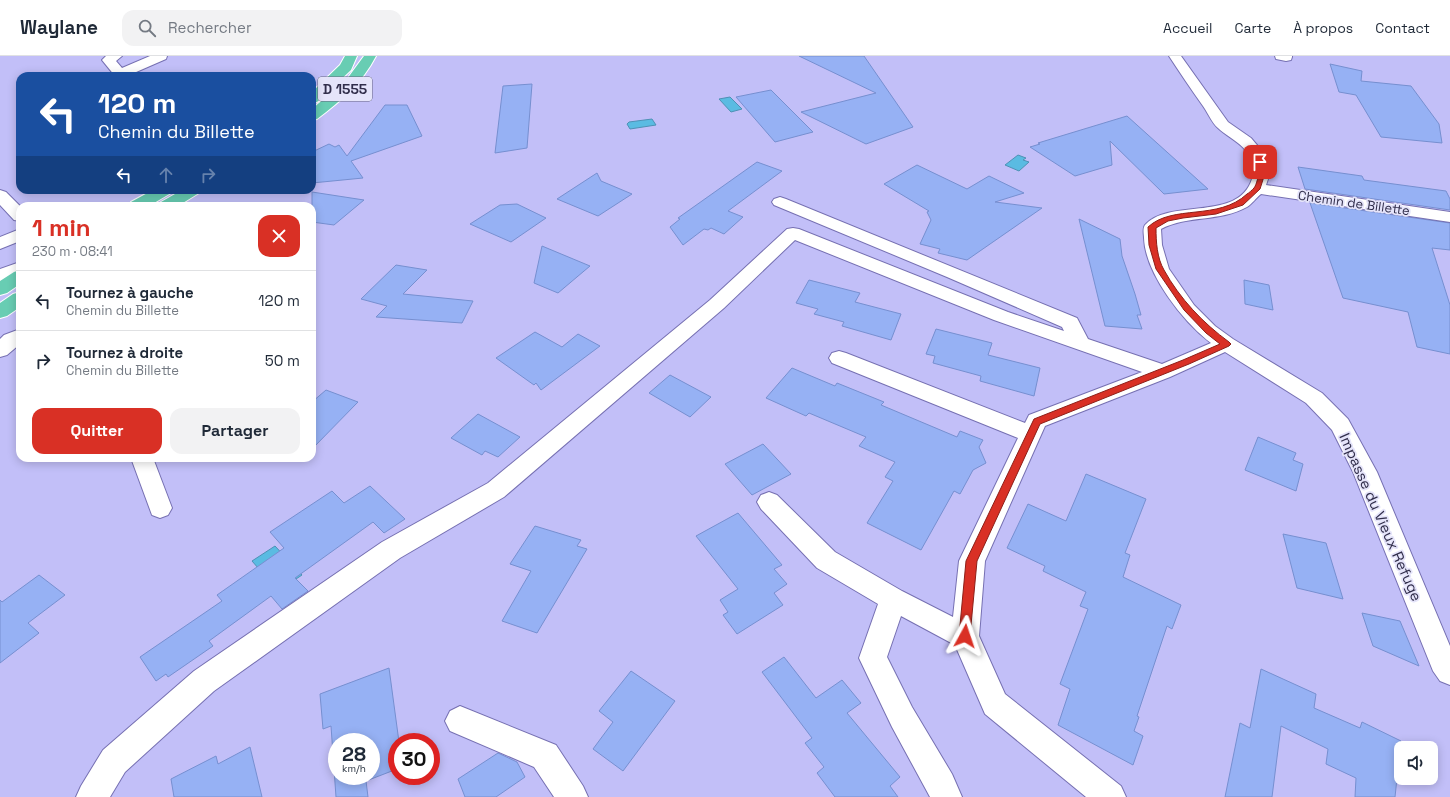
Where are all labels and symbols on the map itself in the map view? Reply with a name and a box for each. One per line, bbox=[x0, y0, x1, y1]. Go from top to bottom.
road number: D 1555 bbox=[318, 77, 372, 101]
pin bbox=[1243, 145, 1277, 179]
street label: Chemin de Billette bbox=[1297, 187, 1411, 219]
street label: Impasse du Vieux Refuge bbox=[1335, 430, 1427, 604]
position arrow bbox=[944, 615, 986, 657]
speed limit sign: 30 bbox=[388, 733, 440, 785]

